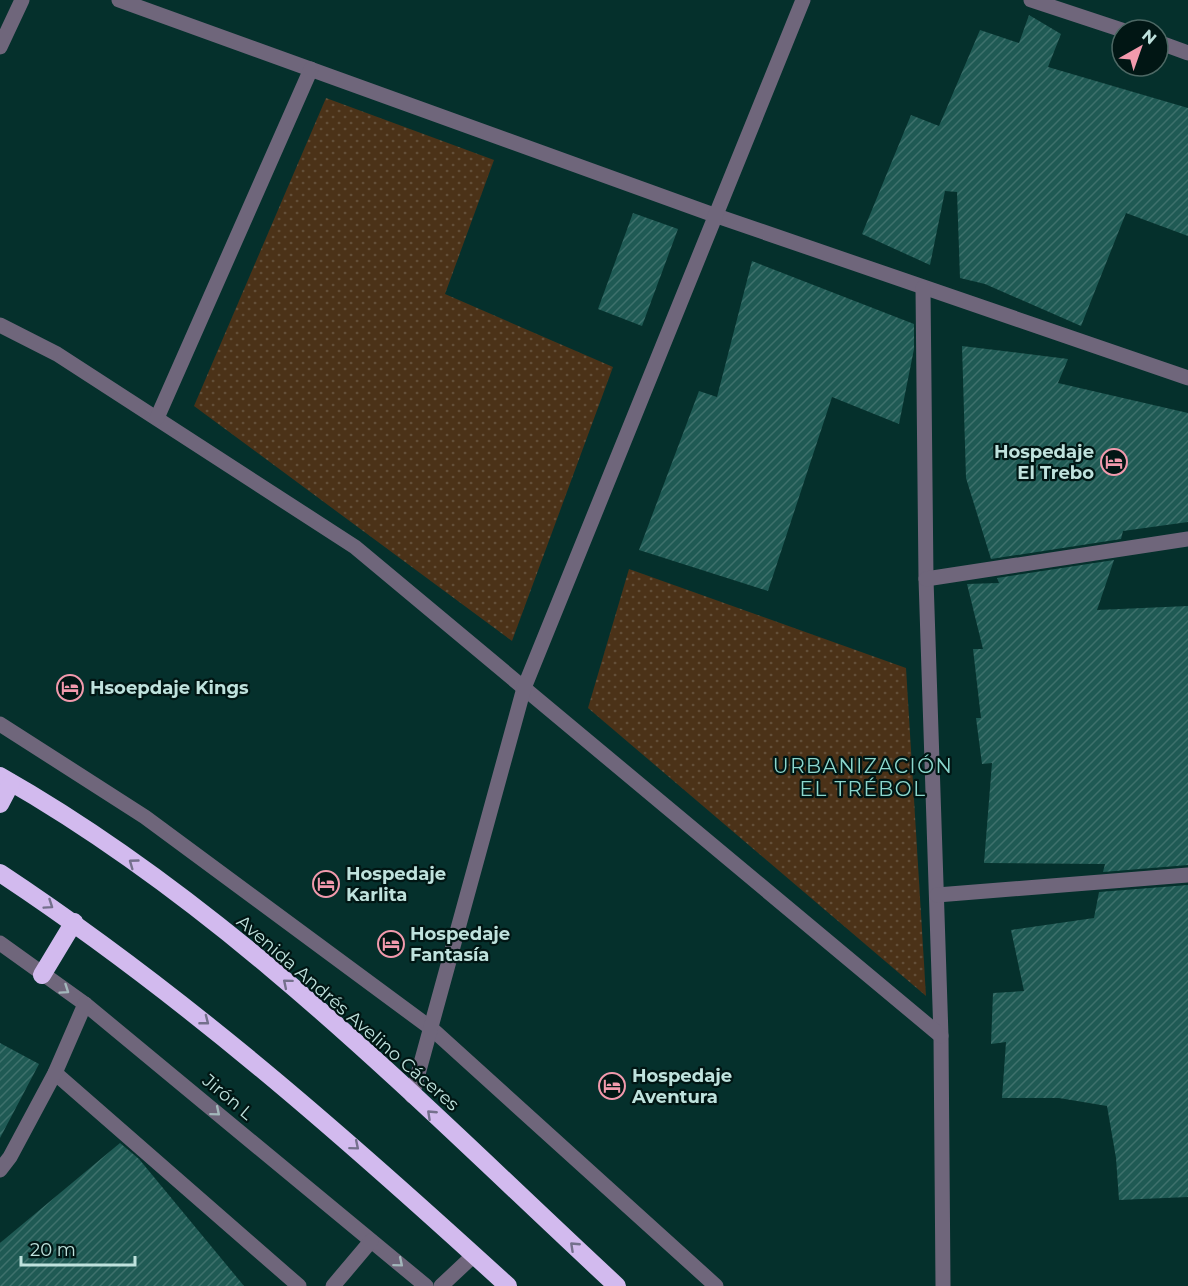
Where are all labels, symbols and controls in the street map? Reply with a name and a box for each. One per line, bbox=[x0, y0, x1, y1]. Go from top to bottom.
north arrow bbox=[1110, 18, 1170, 78]
text: N bbox=[1138, 25, 1160, 48]
place label: Hospedaje El Trebo bbox=[994, 441, 1094, 484]
hotel icon: Hospedaje El Trebo bbox=[1099, 447, 1129, 477]
hotel icon: Hsoepdaje Kings bbox=[55, 673, 85, 703]
place label: Hsoepdaje Kings bbox=[90, 677, 249, 699]
district label: URBANIZACIÓN EL TRÉBOL bbox=[773, 754, 953, 801]
one-way arrow bbox=[129, 859, 140, 870]
place label: Hospedaje Karlita bbox=[346, 863, 446, 906]
hotel icon: Hospedaje Karlita bbox=[311, 869, 341, 899]
one-way arrow bbox=[42, 898, 53, 909]
street label: Avenida Andrés Avelino Cáceres bbox=[232, 910, 464, 1116]
place label: Hospedaje Fantasía bbox=[410, 923, 510, 966]
hotel icon: Hospedaje Fantasía bbox=[376, 929, 406, 959]
one-way arrow bbox=[283, 979, 294, 990]
one-way arrow bbox=[58, 983, 69, 994]
one-way arrow bbox=[198, 1014, 209, 1025]
place label: Hospedaje Aventura bbox=[631, 1065, 732, 1108]
street label: Jirón L bbox=[197, 1069, 258, 1125]
hotel icon: Hospedaje Aventura bbox=[597, 1071, 627, 1101]
one-way arrow bbox=[209, 1105, 220, 1116]
one-way arrow bbox=[428, 1110, 438, 1121]
one-way arrow bbox=[348, 1139, 359, 1150]
scale bar bbox=[21, 1229, 135, 1267]
text: 20 m bbox=[30, 1239, 76, 1261]
one-way arrow bbox=[571, 1242, 581, 1253]
one-way arrow bbox=[392, 1256, 403, 1267]

